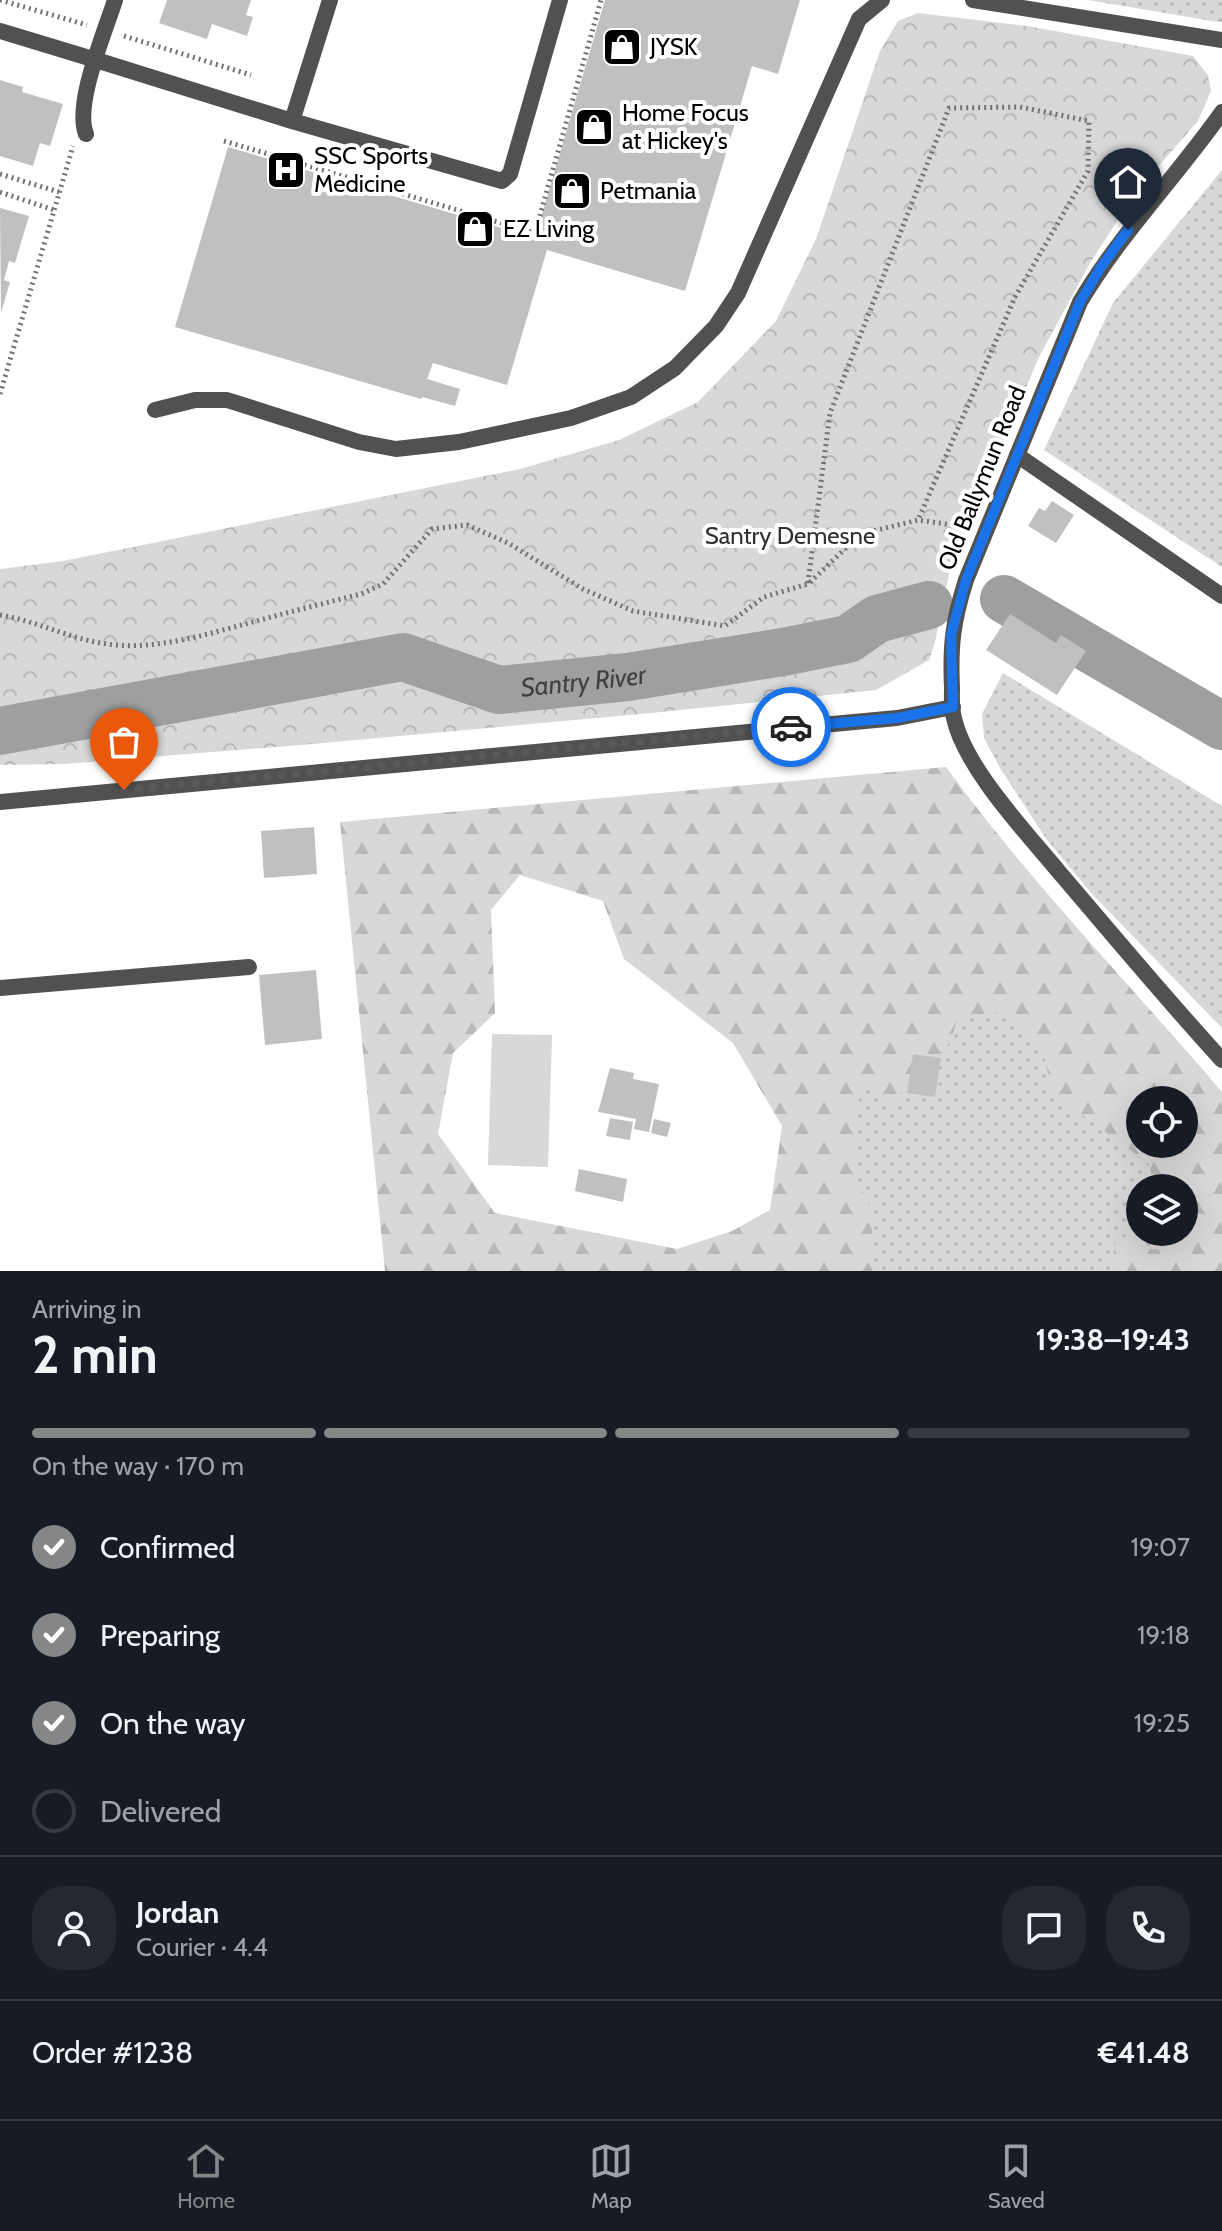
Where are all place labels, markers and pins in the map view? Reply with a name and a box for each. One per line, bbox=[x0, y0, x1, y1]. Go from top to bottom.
shop icon: JYSK bbox=[601, 26, 643, 68]
place label: JYSK bbox=[649, 32, 698, 61]
place label: Home Focus at Hickey's bbox=[622, 98, 749, 155]
shop icon: Home Focus at Hickey's bbox=[573, 106, 615, 148]
place label: SSC Sports Medicine bbox=[314, 141, 428, 198]
pin bbox=[1094, 148, 1162, 230]
hospital icon: SSC Sports Medicine bbox=[265, 149, 307, 191]
shop icon: Petmania bbox=[551, 170, 593, 212]
place label: Petmania bbox=[600, 176, 697, 205]
shop icon: EZ Living bbox=[454, 208, 496, 250]
place label: EZ Living bbox=[503, 214, 595, 243]
pin bbox=[90, 708, 158, 790]

